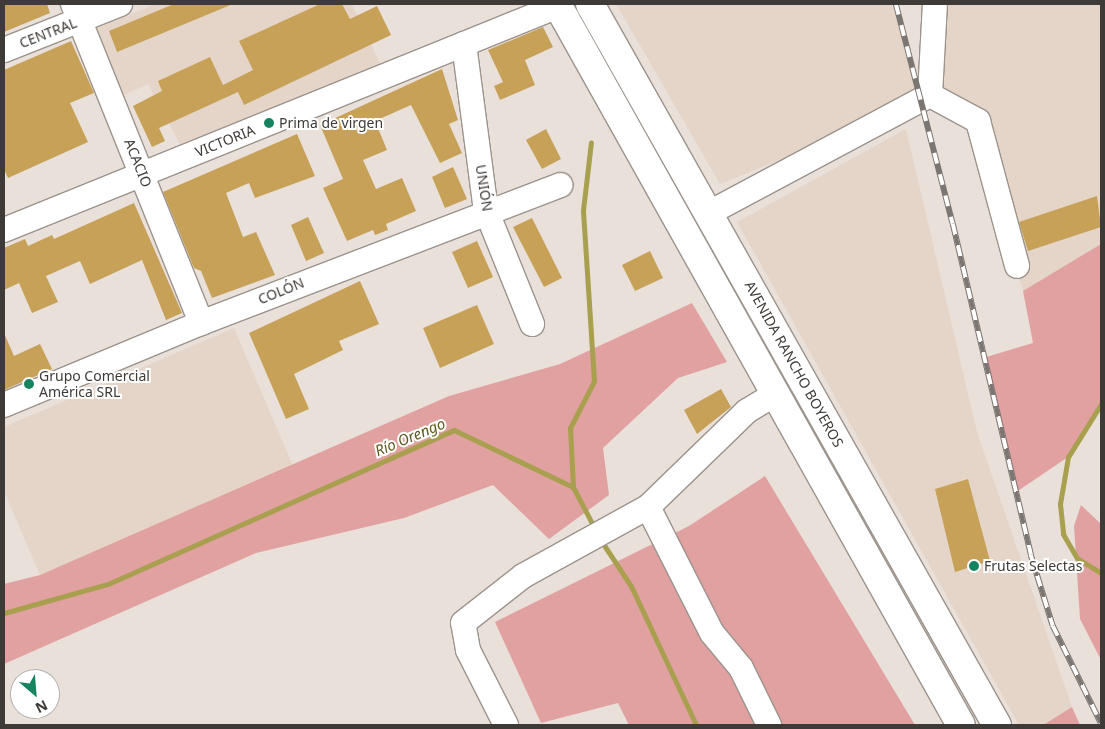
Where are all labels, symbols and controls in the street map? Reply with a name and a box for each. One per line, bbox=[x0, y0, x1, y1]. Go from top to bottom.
street label: CENTRAL bbox=[17, 14, 79, 52]
place label: Prima de virgen bbox=[279, 115, 383, 131]
marker: Prima de virgen bbox=[263, 117, 275, 129]
street label: VICTORIA bbox=[193, 121, 257, 161]
street label: ACACIO bbox=[121, 136, 155, 190]
street label: UNIÓN bbox=[472, 163, 496, 213]
street label: COLÓN bbox=[256, 274, 306, 308]
street label: AVENIDA RANCHO BOYEROS bbox=[741, 278, 847, 450]
place label: Grupo Comercial América SRL bbox=[39, 368, 150, 401]
marker: Grupo Comercial América SRL bbox=[23, 378, 35, 390]
water label: Río Orengo bbox=[372, 414, 448, 460]
place label: Frutas Selectas bbox=[984, 558, 1082, 574]
marker: Frutas Selectas bbox=[968, 560, 980, 572]
north arrow bbox=[10, 669, 60, 719]
text: N bbox=[32, 696, 51, 718]

